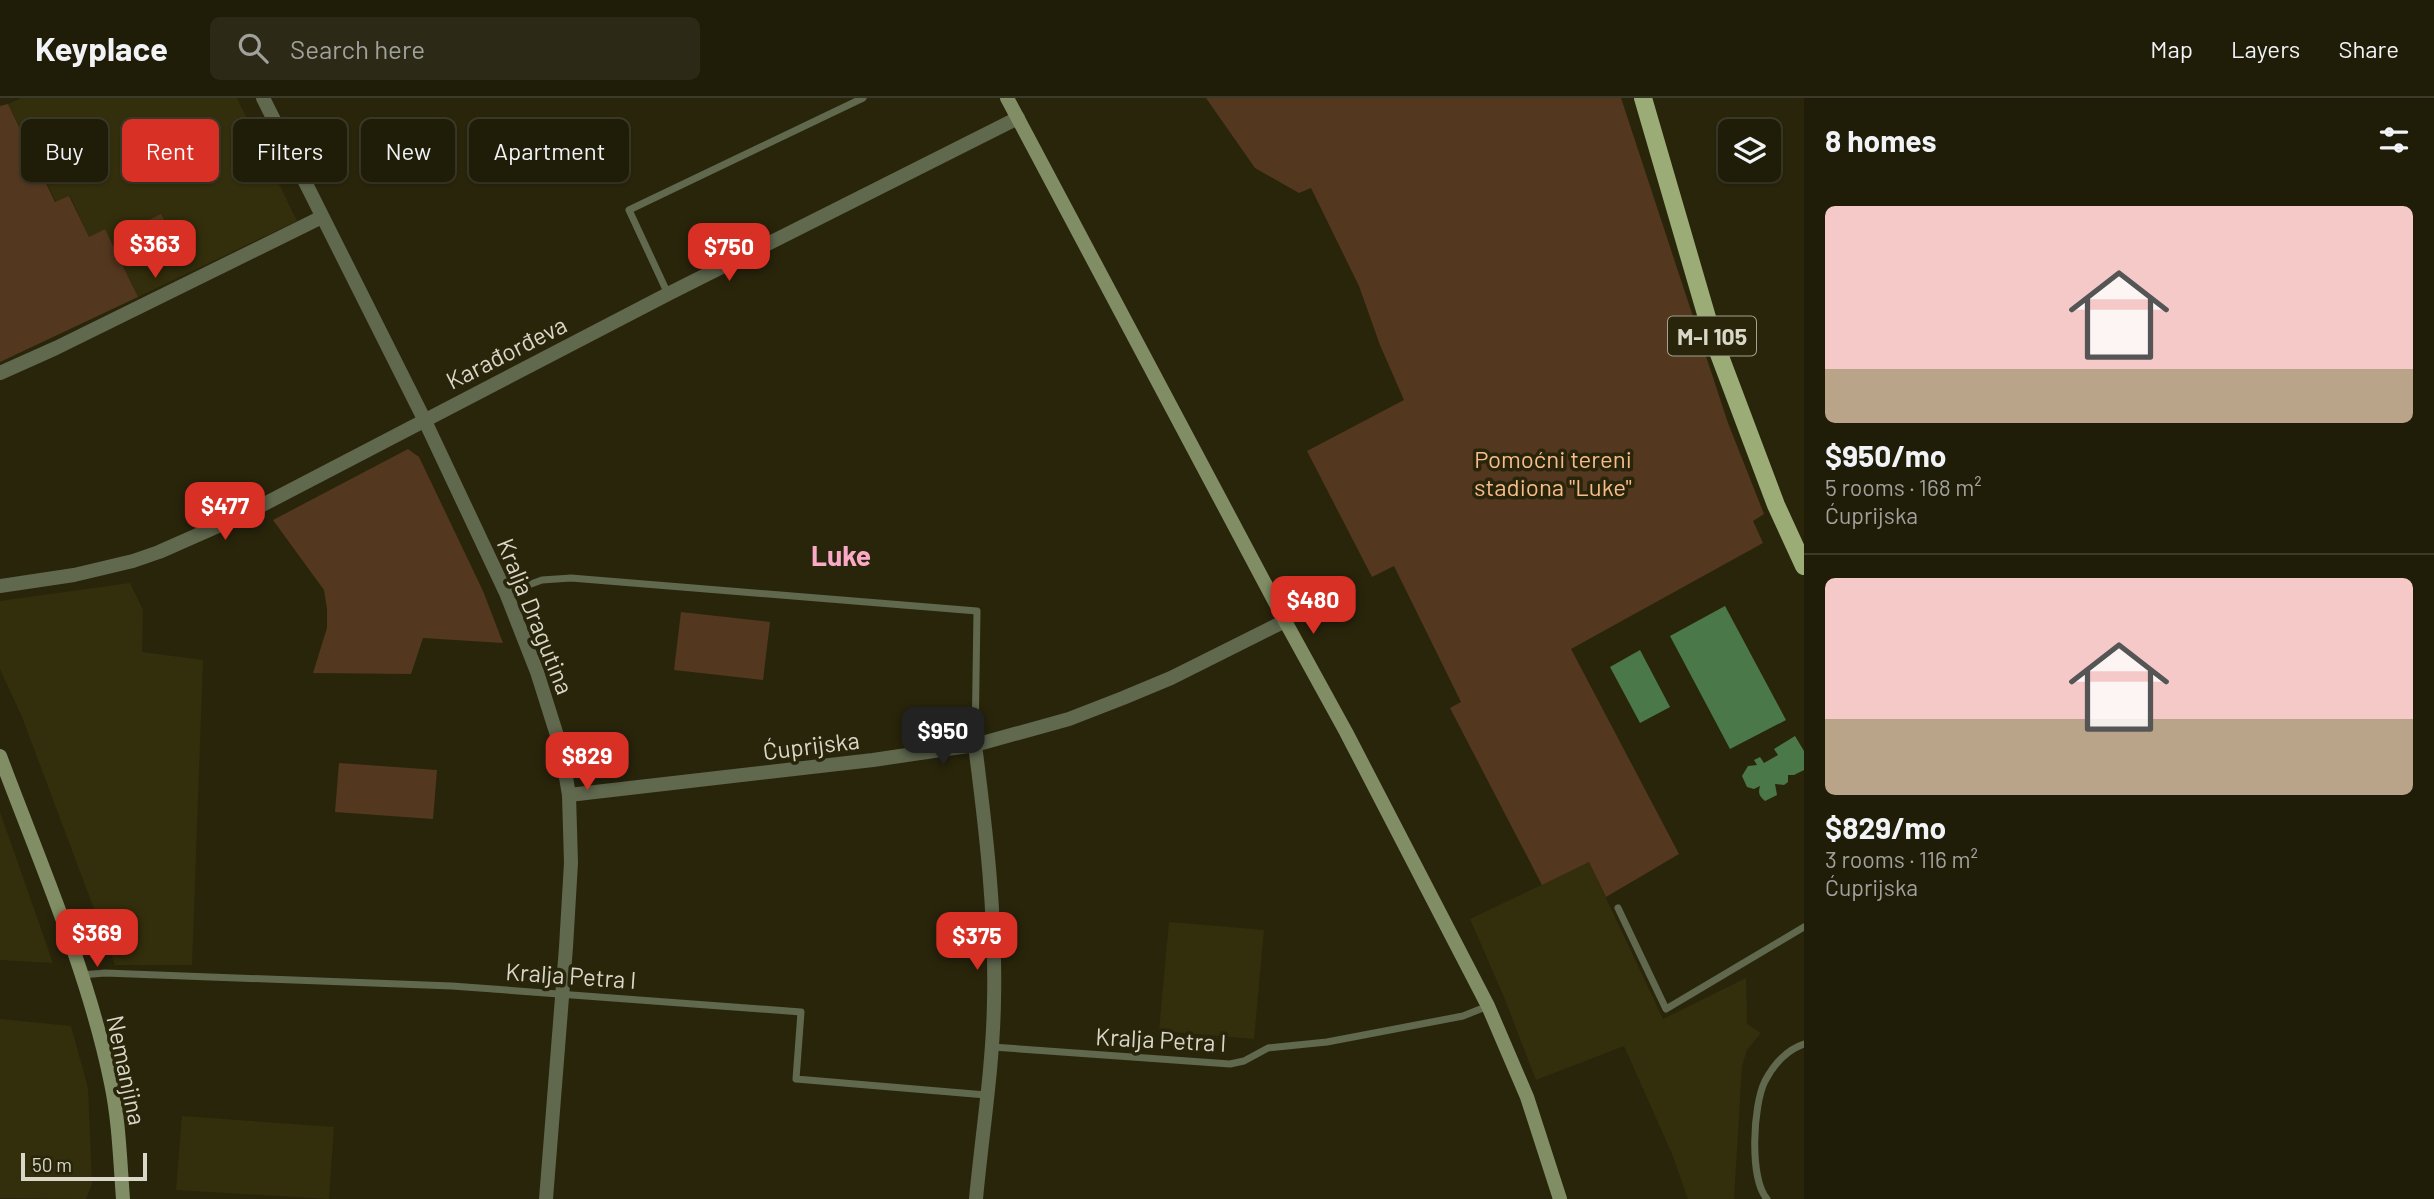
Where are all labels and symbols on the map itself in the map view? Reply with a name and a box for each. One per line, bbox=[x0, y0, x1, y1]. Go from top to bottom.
pin: $363 bbox=[114, 220, 196, 280]
pin: $750 bbox=[688, 223, 770, 283]
street label: Karađorđeva bbox=[441, 309, 571, 395]
road number: M-I 105 bbox=[1668, 316, 1756, 356]
park label: Pomoćni tereni stadiona "Luke" bbox=[1474, 444, 1632, 501]
pin: $477 bbox=[184, 482, 266, 542]
street label: Kralja Dragutina bbox=[492, 534, 580, 698]
district label: Luke bbox=[811, 538, 871, 572]
pin: $480 bbox=[1272, 576, 1354, 636]
pin: $950 bbox=[902, 708, 984, 767]
street label: Ćuprijska bbox=[761, 725, 861, 765]
pin: $829 bbox=[546, 732, 628, 792]
pin: $369 bbox=[56, 910, 138, 969]
pin: $375 bbox=[936, 912, 1018, 972]
street label: Kralja Petra I bbox=[505, 956, 637, 994]
street label: Nemanjina bbox=[101, 1013, 153, 1127]
street label: Kralja Petra I bbox=[1095, 1021, 1227, 1057]
scale bar bbox=[21, 1150, 147, 1182]

